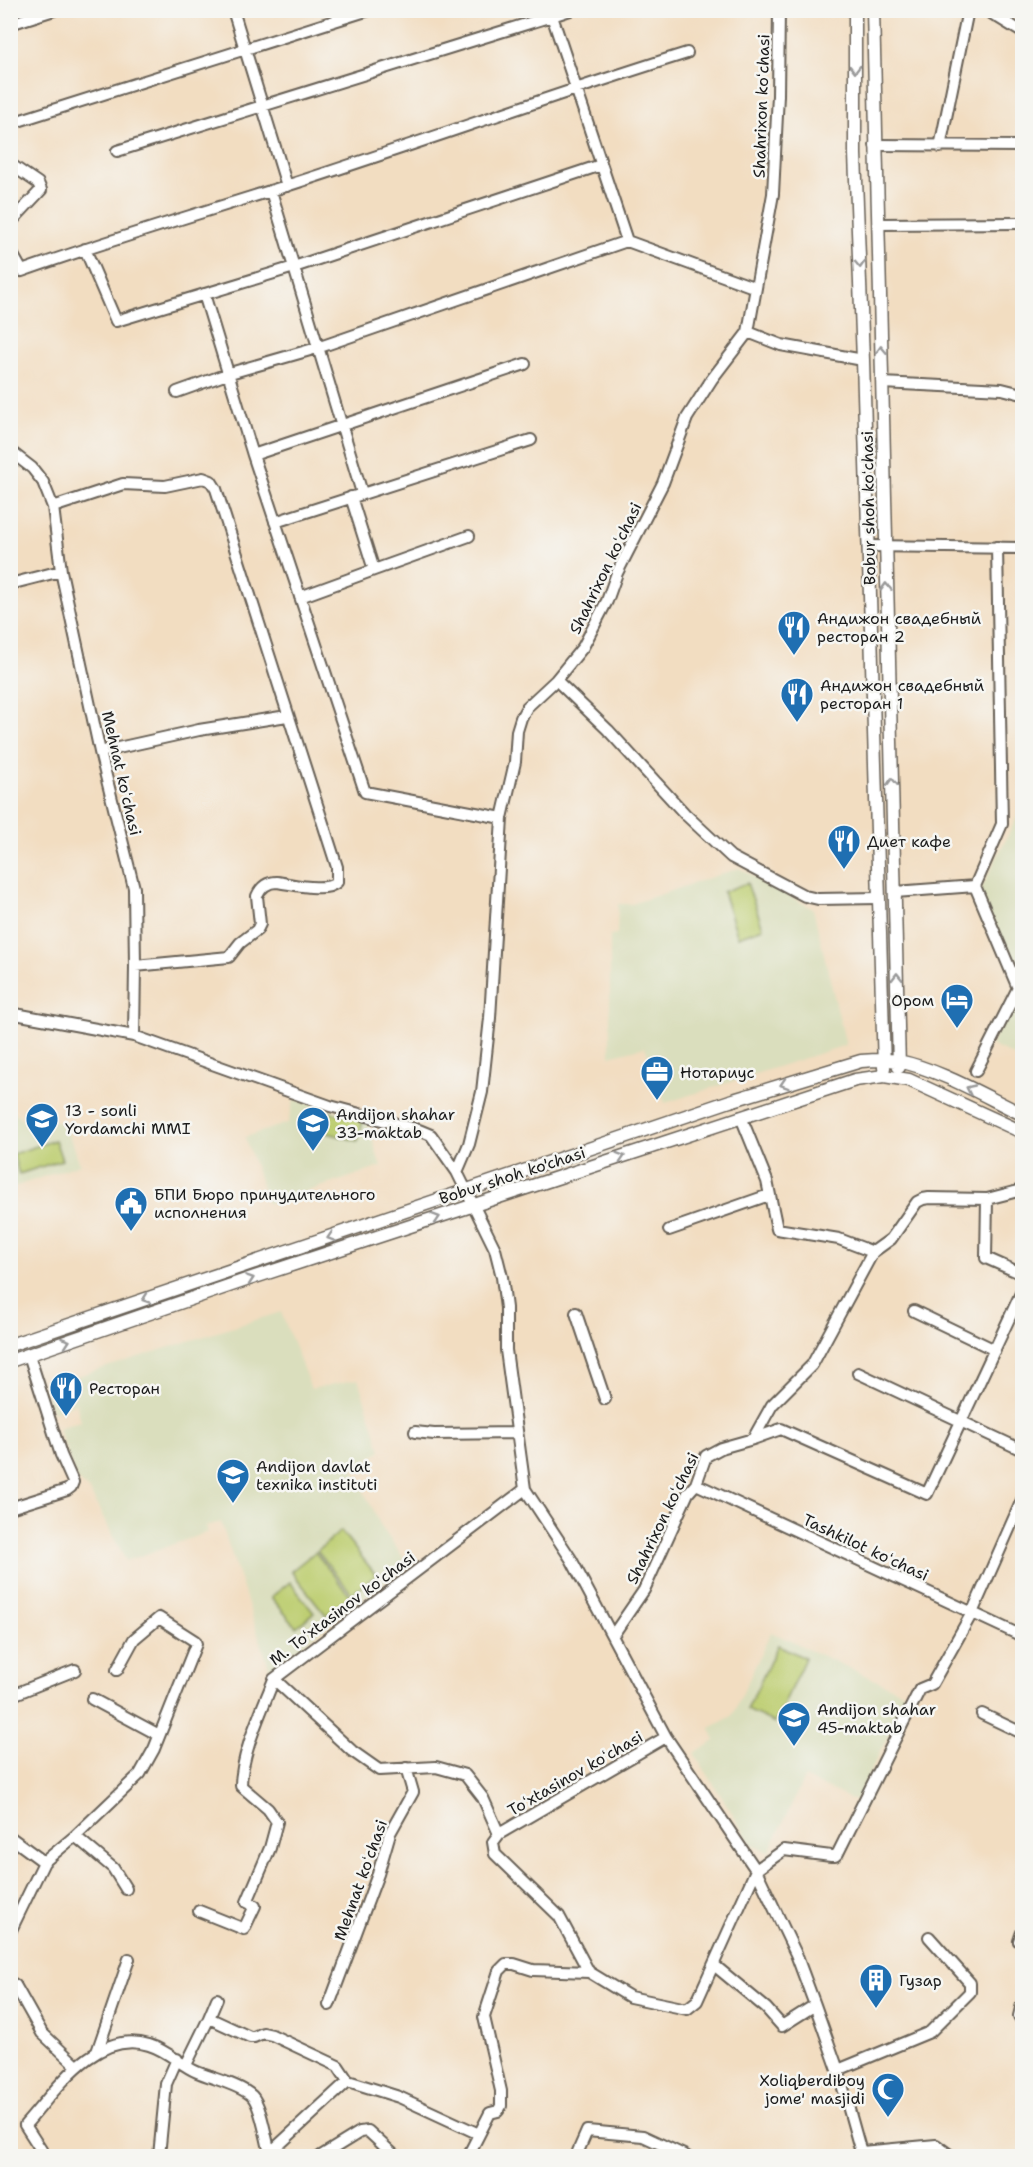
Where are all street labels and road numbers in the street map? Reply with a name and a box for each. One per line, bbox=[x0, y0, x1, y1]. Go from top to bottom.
street label: Shahrixon koʻchasi bbox=[748, 34, 775, 178]
street label: Bobur shoh koʻchasi bbox=[857, 431, 880, 585]
street label: Shahrixon koʻchasi bbox=[564, 499, 646, 638]
street label: Mehnat koʻchasi bbox=[97, 709, 146, 837]
street label: Bobur shoh ko'chasi bbox=[436, 1142, 588, 1209]
street label: Shahrixon koʻchasi bbox=[621, 1449, 703, 1588]
street label: Tashkilot koʻchasi bbox=[799, 1509, 932, 1586]
street label: M. Toʻxtasinov koʻchasi bbox=[265, 1547, 419, 1670]
street label: Toʻxtasinov koʻchasi bbox=[504, 1726, 647, 1821]
street label: Mehnat koʻchasi bbox=[329, 1817, 392, 1944]

